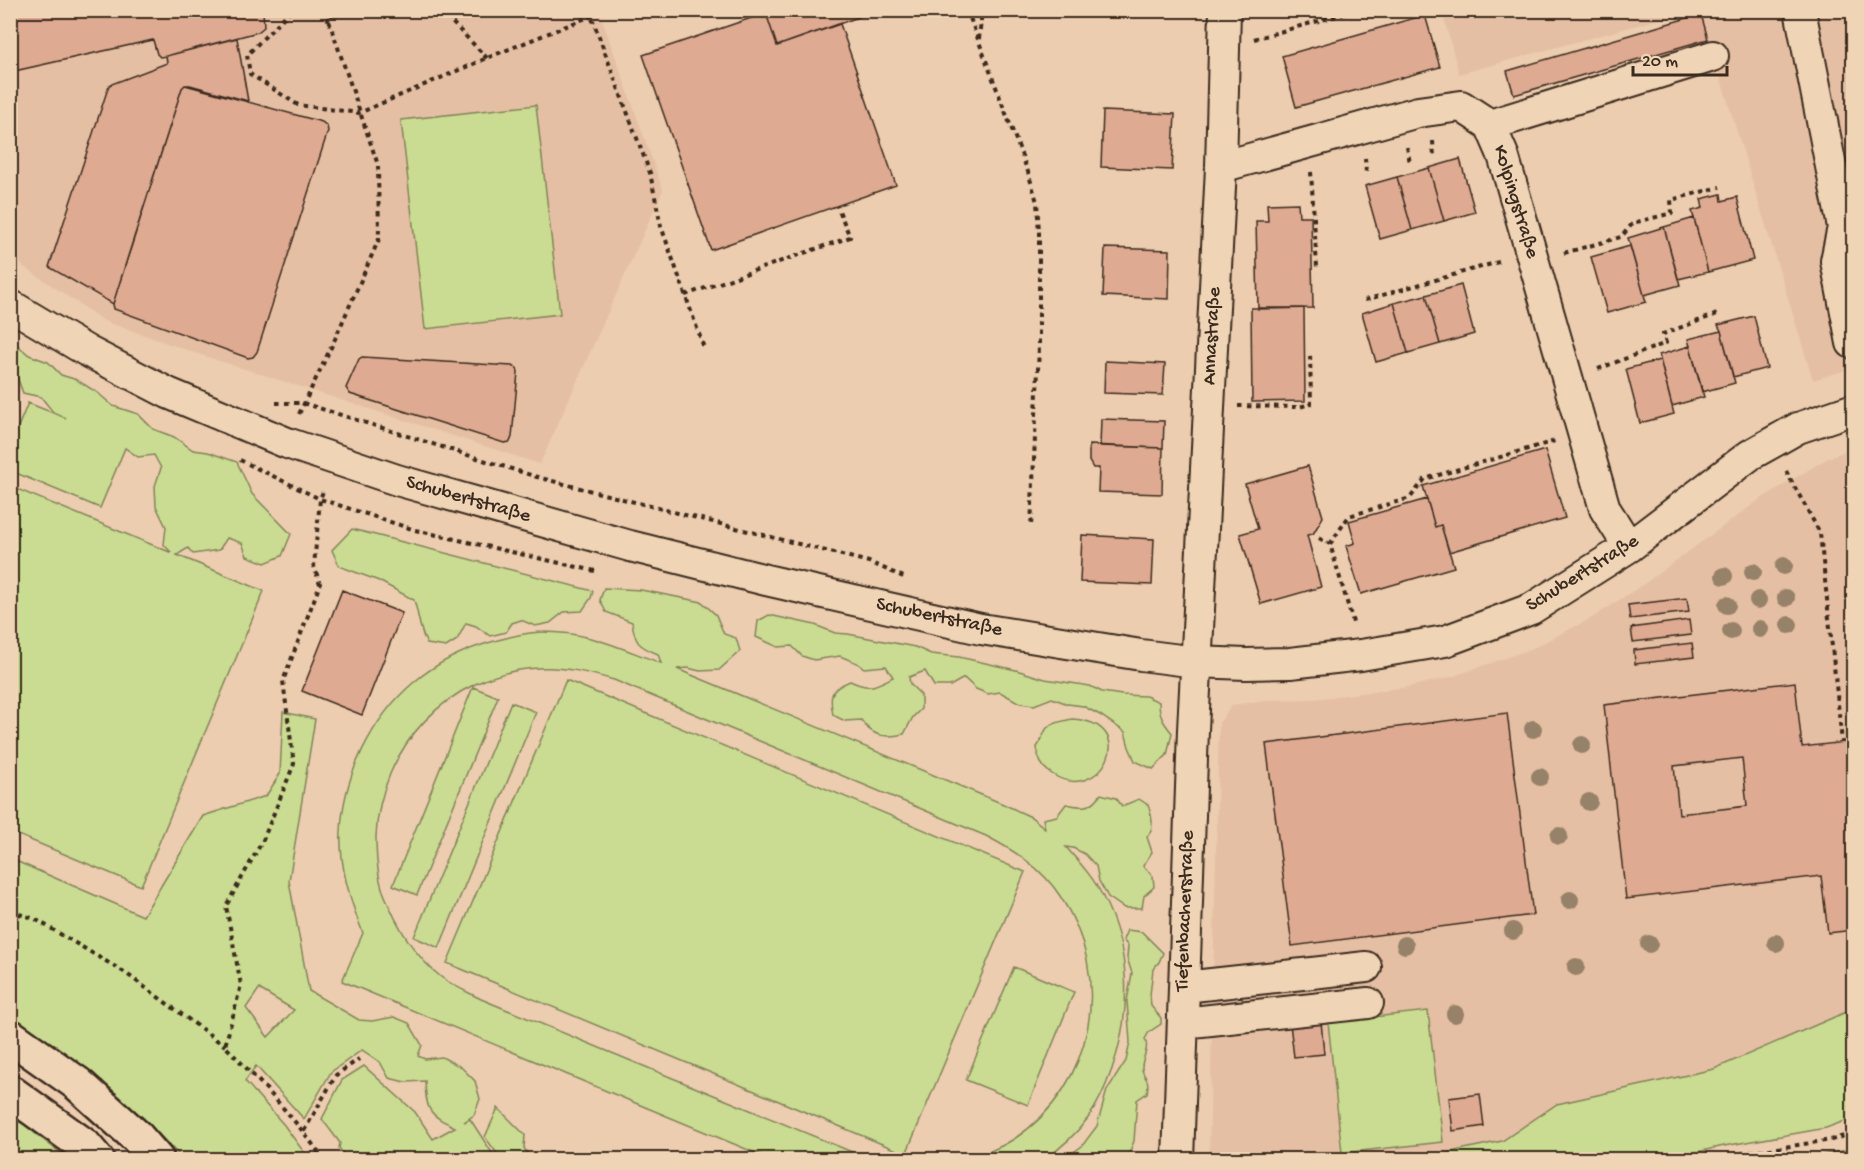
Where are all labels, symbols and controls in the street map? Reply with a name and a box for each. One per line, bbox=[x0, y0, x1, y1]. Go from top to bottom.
scale bar bbox=[1633, 39, 1728, 77]
text: 20 m bbox=[1642, 52, 1678, 73]
street label: Kolpingstraße bbox=[1487, 143, 1543, 262]
street label: Annastraße bbox=[1199, 286, 1227, 386]
street label: Schubertstraße bbox=[403, 471, 534, 529]
street label: Schubertstraße bbox=[1522, 530, 1644, 618]
street label: Schubertstraße bbox=[874, 593, 1005, 643]
street label: Tiefenbacherstraße bbox=[1172, 829, 1200, 993]

